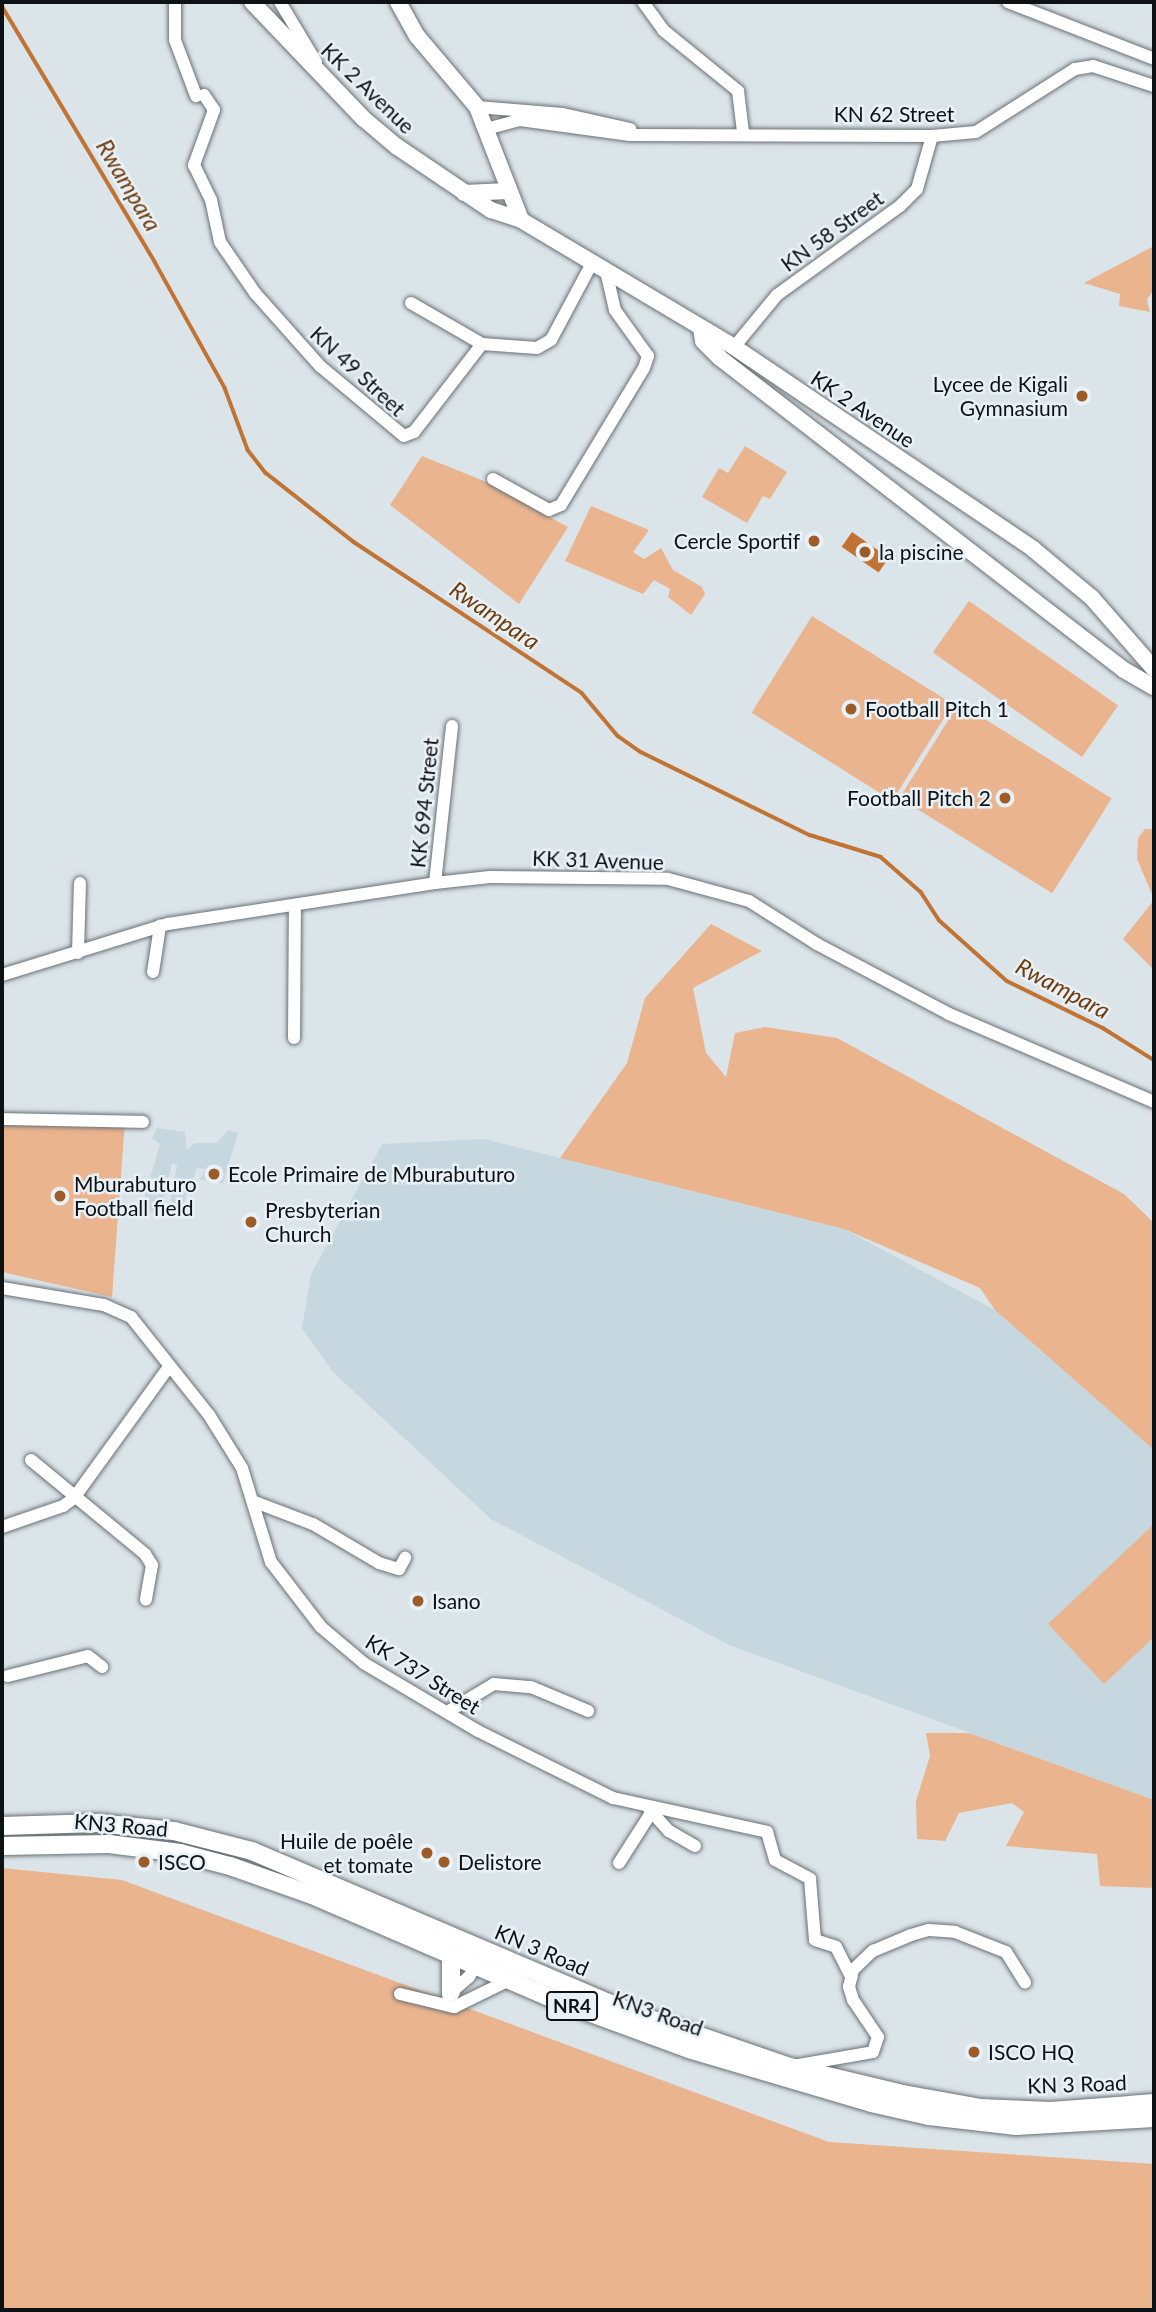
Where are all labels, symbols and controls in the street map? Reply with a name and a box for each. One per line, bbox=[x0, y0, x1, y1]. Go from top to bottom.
street label: KK 2 Avenue bbox=[316, 37, 420, 139]
street label: KN 62 Street bbox=[834, 101, 954, 127]
water label: Rwampara bbox=[91, 134, 167, 236]
street label: KN 58 Street bbox=[776, 185, 888, 277]
street label: KN 49 Street bbox=[305, 321, 411, 421]
street label: KK 2 Avenue bbox=[806, 365, 920, 453]
place label: Lycee de Kigali Gymnasium bbox=[933, 371, 1068, 421]
marker: Lycee de Kigali Gymnasium bbox=[1074, 388, 1090, 404]
place label: Cercle Sportif bbox=[674, 528, 800, 554]
marker: Cercle Sportif bbox=[806, 533, 822, 549]
place label: la piscine bbox=[879, 539, 964, 565]
marker: la piscine bbox=[857, 544, 873, 560]
water label: Rwampara bbox=[445, 575, 545, 655]
place label: Football Pitch 1 bbox=[865, 696, 1009, 722]
marker: Football Pitch 1 bbox=[843, 701, 859, 717]
street label: KK 694 Street bbox=[405, 737, 443, 869]
place label: Football Pitch 2 bbox=[847, 785, 991, 811]
marker: Football Pitch 2 bbox=[997, 790, 1013, 806]
street label: KK 31 Avenue bbox=[531, 845, 665, 875]
water label: Rwampara bbox=[1011, 952, 1115, 1024]
place label: Ecole Primaire de Mburabuturo bbox=[228, 1161, 515, 1187]
marker: Ecole Primaire de Mburabuturo bbox=[206, 1166, 222, 1182]
place label: Mburabuturo Football field bbox=[74, 1171, 197, 1221]
marker: Mburabuturo Football field bbox=[52, 1188, 68, 1204]
place label: Presbyterian Church bbox=[265, 1197, 381, 1247]
marker: Presbyterian Church bbox=[243, 1214, 259, 1230]
place label: Isano bbox=[432, 1588, 481, 1614]
marker: Isano bbox=[410, 1593, 426, 1609]
street label: KK 737 Street bbox=[361, 1629, 485, 1719]
street label: KN3 Road bbox=[73, 1808, 169, 1842]
place label: Huile de poêle et tomate bbox=[280, 1828, 413, 1878]
marker: Huile de poêle et tomate bbox=[419, 1845, 435, 1861]
place label: ISCO bbox=[158, 1849, 206, 1875]
place label: Delistore bbox=[458, 1849, 542, 1875]
marker: ISCO bbox=[136, 1854, 152, 1870]
marker: Delistore bbox=[436, 1854, 452, 1870]
street label: KN 3 Road bbox=[491, 1919, 593, 1981]
street label: KN3 Road bbox=[609, 1985, 707, 2041]
road number: NR4 bbox=[546, 1990, 598, 2022]
place label: ISCO HQ bbox=[988, 2039, 1074, 2065]
marker: ISCO HQ bbox=[966, 2044, 982, 2060]
street label: KN 3 Road bbox=[1027, 2070, 1127, 2098]

